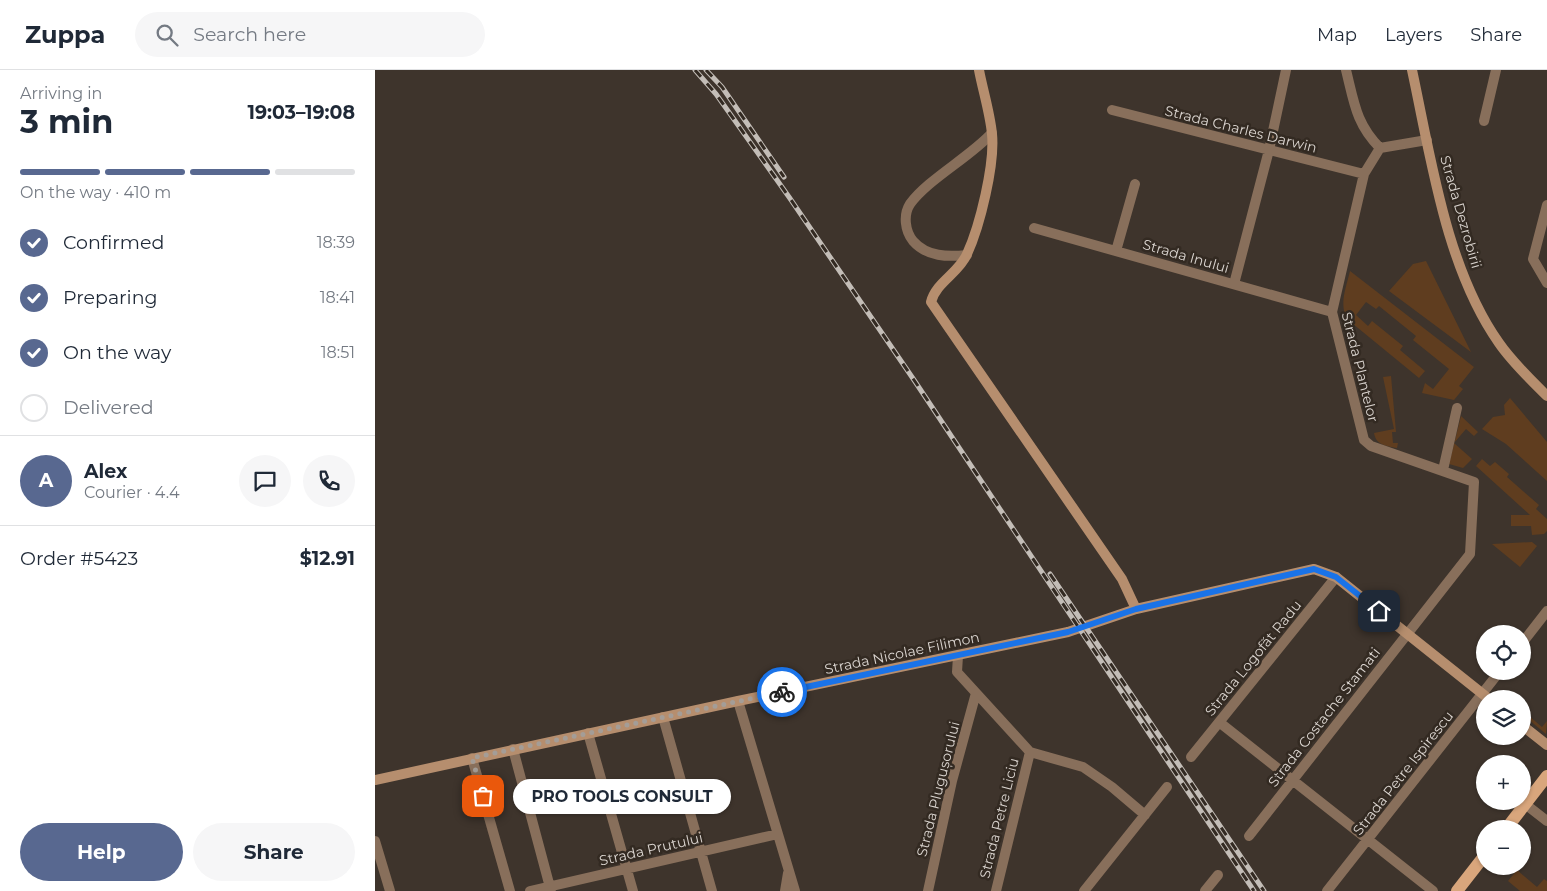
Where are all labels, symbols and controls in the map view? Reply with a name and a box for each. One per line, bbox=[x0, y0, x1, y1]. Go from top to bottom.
search box bbox=[135, 12, 485, 57]
text: Zuppa bbox=[25, 20, 105, 49]
icon: search bbox=[153, 21, 181, 49]
text: Search here bbox=[193, 23, 306, 46]
text: Map bbox=[1317, 24, 1357, 46]
text: Layers bbox=[1385, 24, 1442, 46]
text: Share bbox=[1470, 24, 1522, 46]
text: Arriving in bbox=[20, 84, 102, 103]
text: 19:03–19:08 bbox=[247, 101, 355, 124]
street label: Strada Charles Darwin bbox=[1163, 101, 1319, 157]
text: 3 min bbox=[20, 102, 113, 141]
street label: Strada Dezrobirii bbox=[1436, 153, 1486, 271]
text: On the way · 410 m bbox=[20, 183, 171, 202]
icon: check bbox=[20, 229, 48, 257]
text: Confirmed bbox=[63, 231, 164, 254]
text: 18:39 bbox=[317, 233, 355, 252]
street label: Strada Inului bbox=[1141, 235, 1231, 277]
icon: check bbox=[20, 284, 48, 312]
text: Preparing bbox=[63, 286, 158, 309]
text: 18:41 bbox=[320, 288, 355, 307]
street label: Strada Plantelor bbox=[1338, 310, 1382, 424]
icon: check bbox=[20, 339, 48, 367]
text: On the way bbox=[63, 341, 171, 364]
text: 18:51 bbox=[321, 343, 355, 362]
text: Delivered bbox=[63, 396, 154, 419]
button: chat bbox=[239, 455, 291, 507]
button: phone bbox=[303, 455, 355, 507]
text: Alex bbox=[84, 460, 127, 483]
text: A bbox=[39, 469, 53, 492]
text: Courier · 4.4 bbox=[84, 483, 180, 502]
text: Order #5423 bbox=[20, 547, 138, 570]
text: $12.91 bbox=[300, 547, 355, 570]
pin bbox=[1358, 590, 1400, 632]
street label: Strada Logofăt Radu bbox=[1201, 596, 1305, 720]
icon: home bbox=[1365, 597, 1393, 625]
map controls bbox=[1476, 625, 1531, 875]
button: locate bbox=[1476, 625, 1531, 680]
street label: Strada Nicolae Filimon bbox=[823, 628, 981, 678]
street label: Strada Costache Stamati bbox=[1264, 644, 1384, 790]
courier bbox=[757, 667, 807, 717]
icon: bike bbox=[768, 678, 796, 706]
button: layers bbox=[1476, 690, 1531, 745]
street label: Strada Petre Ispirescu bbox=[1349, 707, 1457, 839]
street label: Strada Plugușorului bbox=[912, 719, 964, 859]
button: + bbox=[1476, 755, 1531, 810]
street label: Strada Petre Liciu bbox=[975, 756, 1023, 880]
pin bbox=[462, 775, 504, 817]
callout: PRO TOOLS CONSULT bbox=[513, 778, 731, 814]
icon: bag bbox=[469, 782, 497, 810]
text: PRO TOOLS CONSULT bbox=[531, 787, 713, 806]
button: − bbox=[1476, 820, 1531, 875]
button: Help bbox=[20, 823, 183, 881]
button: Share bbox=[193, 823, 355, 881]
street label: Strada Prutului bbox=[597, 828, 705, 870]

